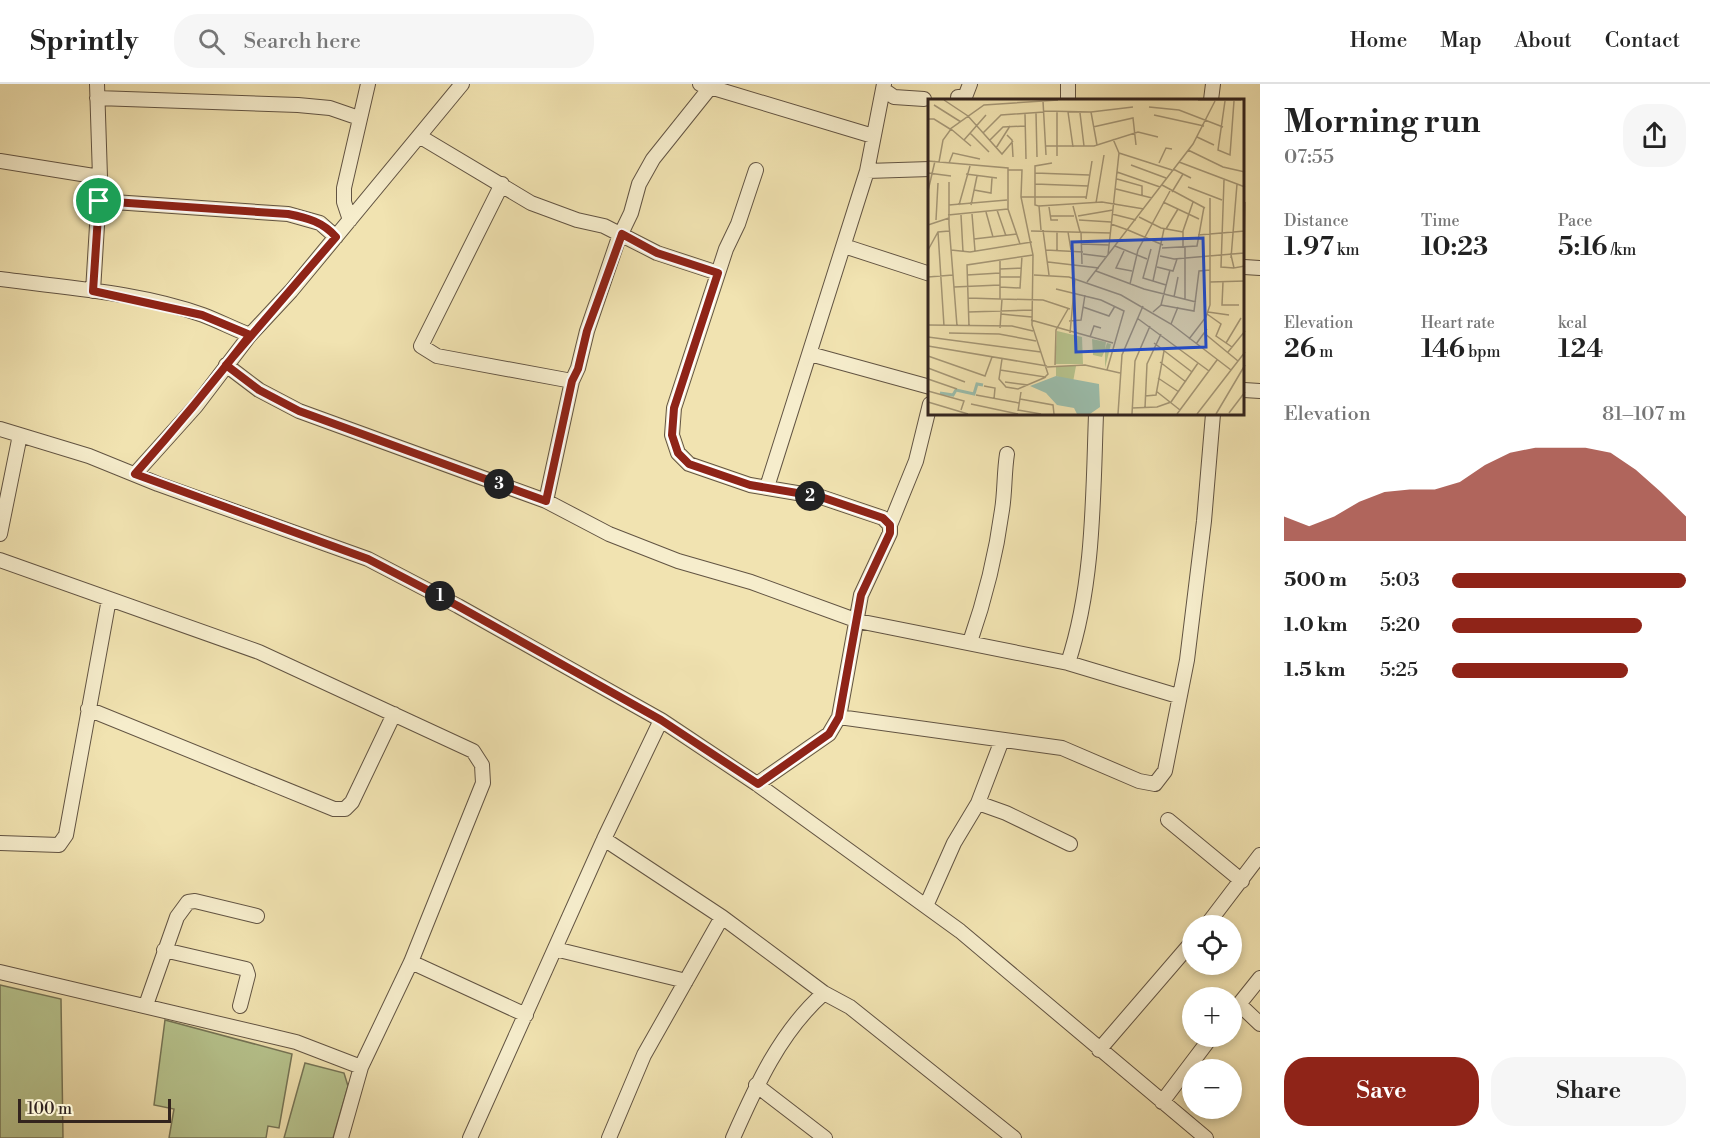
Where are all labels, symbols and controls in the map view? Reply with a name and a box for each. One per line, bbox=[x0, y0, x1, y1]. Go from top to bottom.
search box bbox=[174, 14, 594, 68]
text: Sprintly bbox=[30, 24, 138, 59]
icon: search bbox=[195, 25, 228, 58]
text: Search here bbox=[243, 28, 361, 55]
text: Home bbox=[1350, 28, 1407, 54]
text: Map bbox=[1440, 28, 1482, 54]
text: About bbox=[1515, 28, 1572, 54]
text: Contact bbox=[1605, 28, 1680, 54]
inset map bbox=[928, 99, 1245, 416]
text: Morning run bbox=[1284, 102, 1481, 143]
button: share bbox=[1623, 104, 1686, 167]
text: 07:55 bbox=[1284, 145, 1334, 170]
pin bbox=[73, 175, 124, 226]
icon: arrive bbox=[82, 184, 115, 217]
text: Distance bbox=[1284, 211, 1349, 231]
text: Time bbox=[1421, 211, 1460, 231]
text: Pace bbox=[1558, 211, 1592, 231]
text: 1.97 bbox=[1284, 231, 1334, 263]
text: 10:23 bbox=[1421, 231, 1488, 263]
text: 5:16 bbox=[1558, 231, 1608, 263]
text: km bbox=[1334, 240, 1359, 260]
text: /km bbox=[1608, 240, 1636, 260]
text: Elevation bbox=[1284, 313, 1353, 333]
text: Heart rate bbox=[1421, 313, 1495, 333]
text: kcal bbox=[1558, 313, 1587, 333]
text: 26 bbox=[1284, 333, 1316, 365]
text: 146 bbox=[1421, 333, 1465, 365]
text: 124 bbox=[1558, 333, 1603, 365]
text: m bbox=[1316, 342, 1333, 362]
text: bpm bbox=[1465, 342, 1501, 362]
text: Elevation bbox=[1284, 402, 1371, 427]
text: 81–107 m bbox=[1602, 402, 1686, 427]
pin: 3 bbox=[484, 469, 514, 499]
text: 3 bbox=[494, 474, 504, 494]
pin: 2 bbox=[795, 481, 825, 511]
text: 2 bbox=[805, 486, 815, 506]
text: 500 m bbox=[1284, 568, 1347, 593]
text: 5:03 bbox=[1380, 568, 1420, 593]
pin: 1 bbox=[425, 581, 455, 611]
text: 1 bbox=[436, 586, 444, 606]
text: 1.0 km bbox=[1284, 613, 1348, 638]
text: 5:20 bbox=[1380, 613, 1420, 638]
text: 1.5 km bbox=[1284, 658, 1345, 683]
text: 5:25 bbox=[1380, 658, 1418, 683]
map controls bbox=[1182, 915, 1242, 1119]
button: locate bbox=[1182, 915, 1242, 975]
button: + bbox=[1182, 987, 1242, 1047]
button: Save bbox=[1284, 1057, 1479, 1126]
button: Share bbox=[1491, 1057, 1686, 1126]
button: − bbox=[1182, 1059, 1242, 1119]
scale bar bbox=[18, 1096, 171, 1124]
text: 100 m bbox=[27, 1099, 72, 1119]

